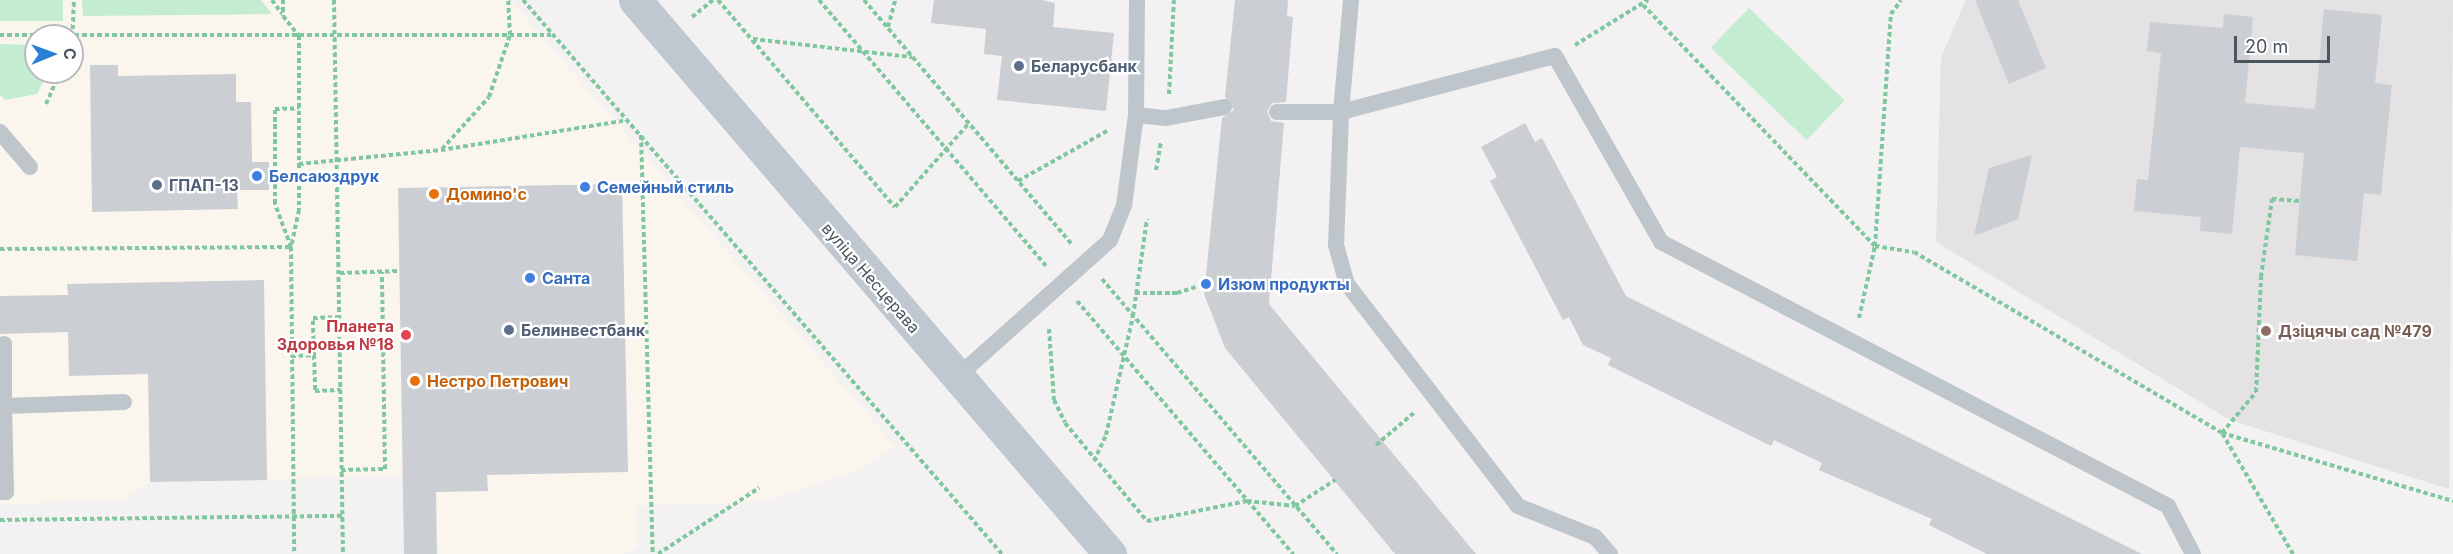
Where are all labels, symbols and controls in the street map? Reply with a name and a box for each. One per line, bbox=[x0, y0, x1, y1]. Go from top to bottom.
north arrow bbox=[24, 24, 84, 84]
scale bar bbox=[2237, 24, 2333, 62]
text: 20 m bbox=[2245, 36, 2288, 57]
text: С bbox=[60, 48, 80, 60]
place label: Беларусбанк bbox=[1031, 56, 1137, 76]
marker: Беларусбанк bbox=[1012, 59, 1026, 73]
place label: Белсаюздрук bbox=[269, 166, 379, 186]
marker: Белсаюздрук bbox=[250, 169, 264, 183]
place label: ГПАП-13 bbox=[169, 175, 239, 195]
place label: Семейный стиль bbox=[597, 177, 734, 197]
marker: ГПАП-13 bbox=[150, 178, 164, 192]
marker: Семейный стиль bbox=[578, 180, 592, 194]
place label: Домино'c bbox=[446, 184, 527, 204]
marker: Домино'c bbox=[427, 187, 441, 201]
street label: вуліца Несцерава bbox=[818, 219, 924, 337]
place label: Санта bbox=[542, 268, 590, 288]
marker: Санта bbox=[523, 271, 537, 285]
place label: Изюм продукты bbox=[1218, 274, 1350, 294]
marker: Изюм продукты bbox=[1199, 277, 1213, 291]
place label: Планета Здоровья №18 bbox=[277, 316, 394, 354]
place label: Белинвестбанк bbox=[521, 320, 645, 340]
place label: Дзіцячы сад №479 bbox=[2278, 321, 2432, 341]
marker: Белинвестбанк bbox=[502, 323, 516, 337]
marker: Дзіцячы сад №479 bbox=[2259, 324, 2273, 338]
marker: Планета Здоровья №18 bbox=[399, 328, 413, 342]
place label: Нестро Петрович bbox=[427, 371, 568, 391]
marker: Нестро Петрович bbox=[408, 374, 422, 388]

